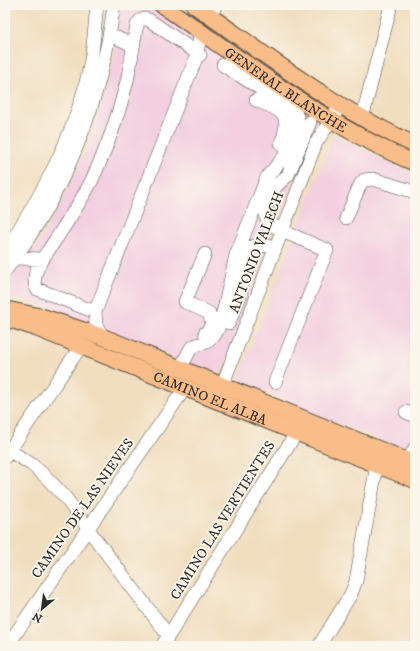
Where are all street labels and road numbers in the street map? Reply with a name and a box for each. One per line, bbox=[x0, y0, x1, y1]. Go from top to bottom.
street label: GENERAL BLANCHE bbox=[221, 44, 350, 137]
street label: ANTONIO VALECH bbox=[225, 189, 289, 316]
street label: CAMINO EL ALBA bbox=[150, 368, 270, 430]
street label: CAMINO DE LAS NIEVES bbox=[28, 435, 138, 582]
street label: CAMINO LAS VERTIENTES bbox=[166, 438, 279, 603]

